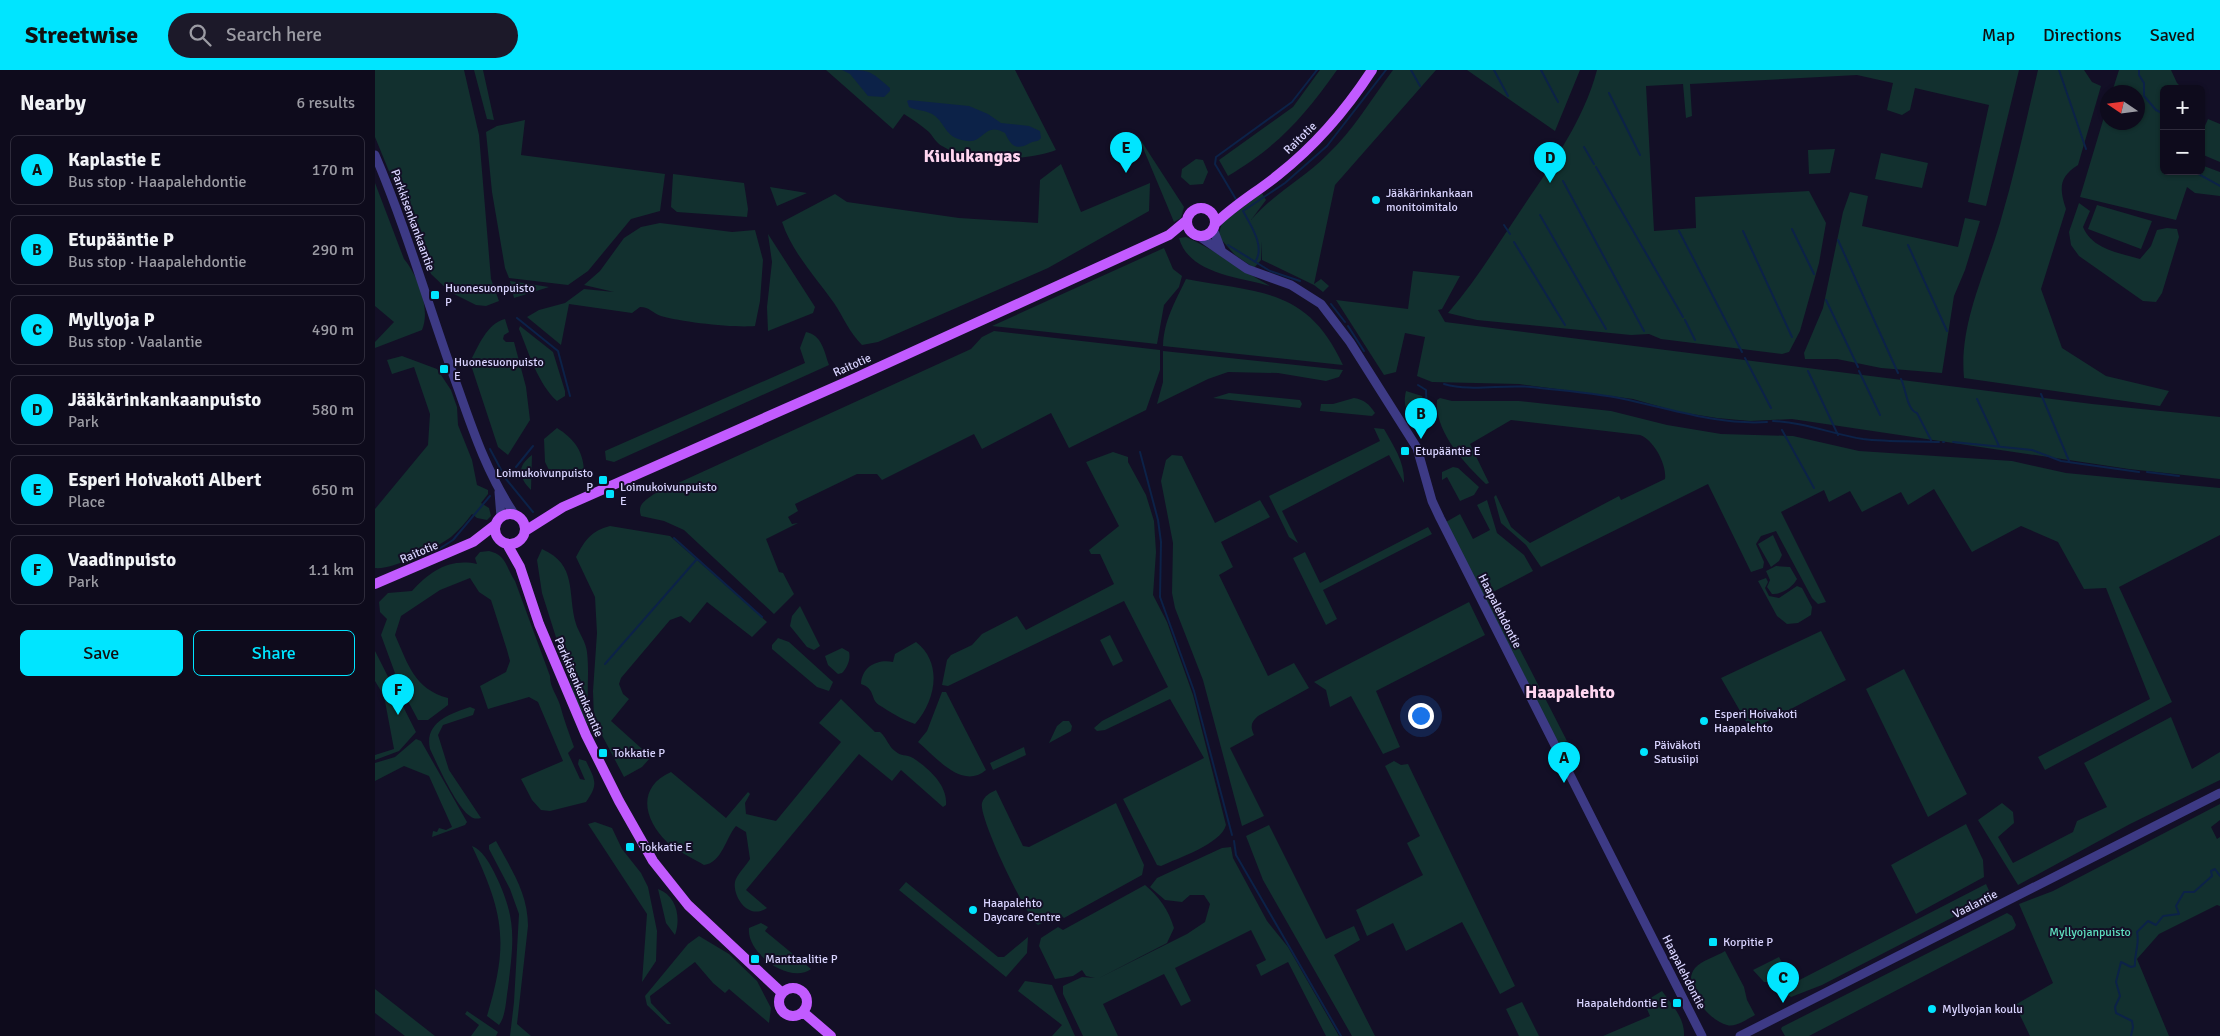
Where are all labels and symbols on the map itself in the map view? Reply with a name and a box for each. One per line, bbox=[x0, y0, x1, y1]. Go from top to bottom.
north arrow bbox=[2100, 85, 2145, 130]
street label: Raitotie bbox=[1281, 119, 1320, 158]
pin: E bbox=[1110, 132, 1142, 173]
pin: D bbox=[1534, 142, 1566, 183]
district label: Kiulukangas bbox=[923, 145, 1021, 167]
street label: Parkkisenkankaantie bbox=[387, 167, 438, 273]
place label: Jääkärinkankaan monitoimitalo bbox=[1386, 186, 1473, 215]
marker: Jääkärinkankaan monitoimitalo bbox=[1370, 194, 1382, 206]
place label: Huonesuonpuisto P bbox=[445, 281, 535, 310]
marker: Huonesuonpuisto P bbox=[429, 289, 441, 301]
street label: Raitotie bbox=[831, 350, 874, 380]
place label: Huonesuonpuisto E bbox=[454, 355, 544, 384]
marker: Huonesuonpuisto E bbox=[438, 363, 450, 375]
pin: B bbox=[1405, 398, 1437, 439]
place label: Etupääntie E bbox=[1415, 444, 1481, 459]
marker: Etupääntie E bbox=[1399, 445, 1411, 457]
place label: Loimukoivunpuisto P bbox=[496, 466, 593, 495]
marker: Loimukoivunpuisto P bbox=[597, 474, 609, 486]
place label: Loimukoivunpuisto E bbox=[620, 480, 717, 509]
marker: Loimukoivunpuisto E bbox=[604, 488, 616, 500]
street label: Raitotie bbox=[398, 538, 441, 567]
street label: Haapalehdontie bbox=[1474, 572, 1525, 651]
street label: Parkkisenkankaantie bbox=[551, 635, 606, 739]
pin: F bbox=[382, 674, 414, 715]
district label: Haapalehto bbox=[1525, 681, 1615, 703]
your location bbox=[1408, 703, 1434, 729]
place label: Esperi Hoivakoti Haapalehto bbox=[1714, 707, 1797, 736]
marker: Esperi Hoivakoti Haapalehto bbox=[1698, 715, 1710, 727]
place label: Päiväkoti Satusiipi bbox=[1654, 738, 1701, 767]
pin: A bbox=[1548, 742, 1580, 783]
place label: Tokkatie P bbox=[613, 746, 665, 761]
marker: Päiväkoti Satusiipi bbox=[1638, 746, 1650, 758]
marker: Tokkatie P bbox=[597, 747, 609, 759]
place label: Tokkatie E bbox=[640, 840, 692, 855]
marker: Tokkatie E bbox=[624, 841, 636, 853]
street label: Vaalantie bbox=[1950, 887, 2000, 922]
place label: Haapalehto Daycare Centre bbox=[983, 896, 1061, 925]
marker: Haapalehto Daycare Centre bbox=[967, 904, 979, 916]
park label: Myllyojanpuisto bbox=[2049, 925, 2131, 940]
street label: Haapalehdontie bbox=[1658, 933, 1709, 1012]
place label: Korpitie P bbox=[1723, 935, 1773, 950]
marker: Korpitie P bbox=[1707, 936, 1719, 948]
place label: Manttaalitie P bbox=[765, 952, 838, 967]
marker: Manttaalitie P bbox=[749, 953, 761, 965]
pin: C bbox=[1767, 962, 1799, 1003]
place label: Haapalehdontie E bbox=[1576, 996, 1667, 1011]
marker: Haapalehdontie E bbox=[1671, 997, 1683, 1009]
place label: Myllyojan koulu bbox=[1942, 1002, 2023, 1017]
marker: Myllyojan koulu bbox=[1926, 1003, 1938, 1015]

